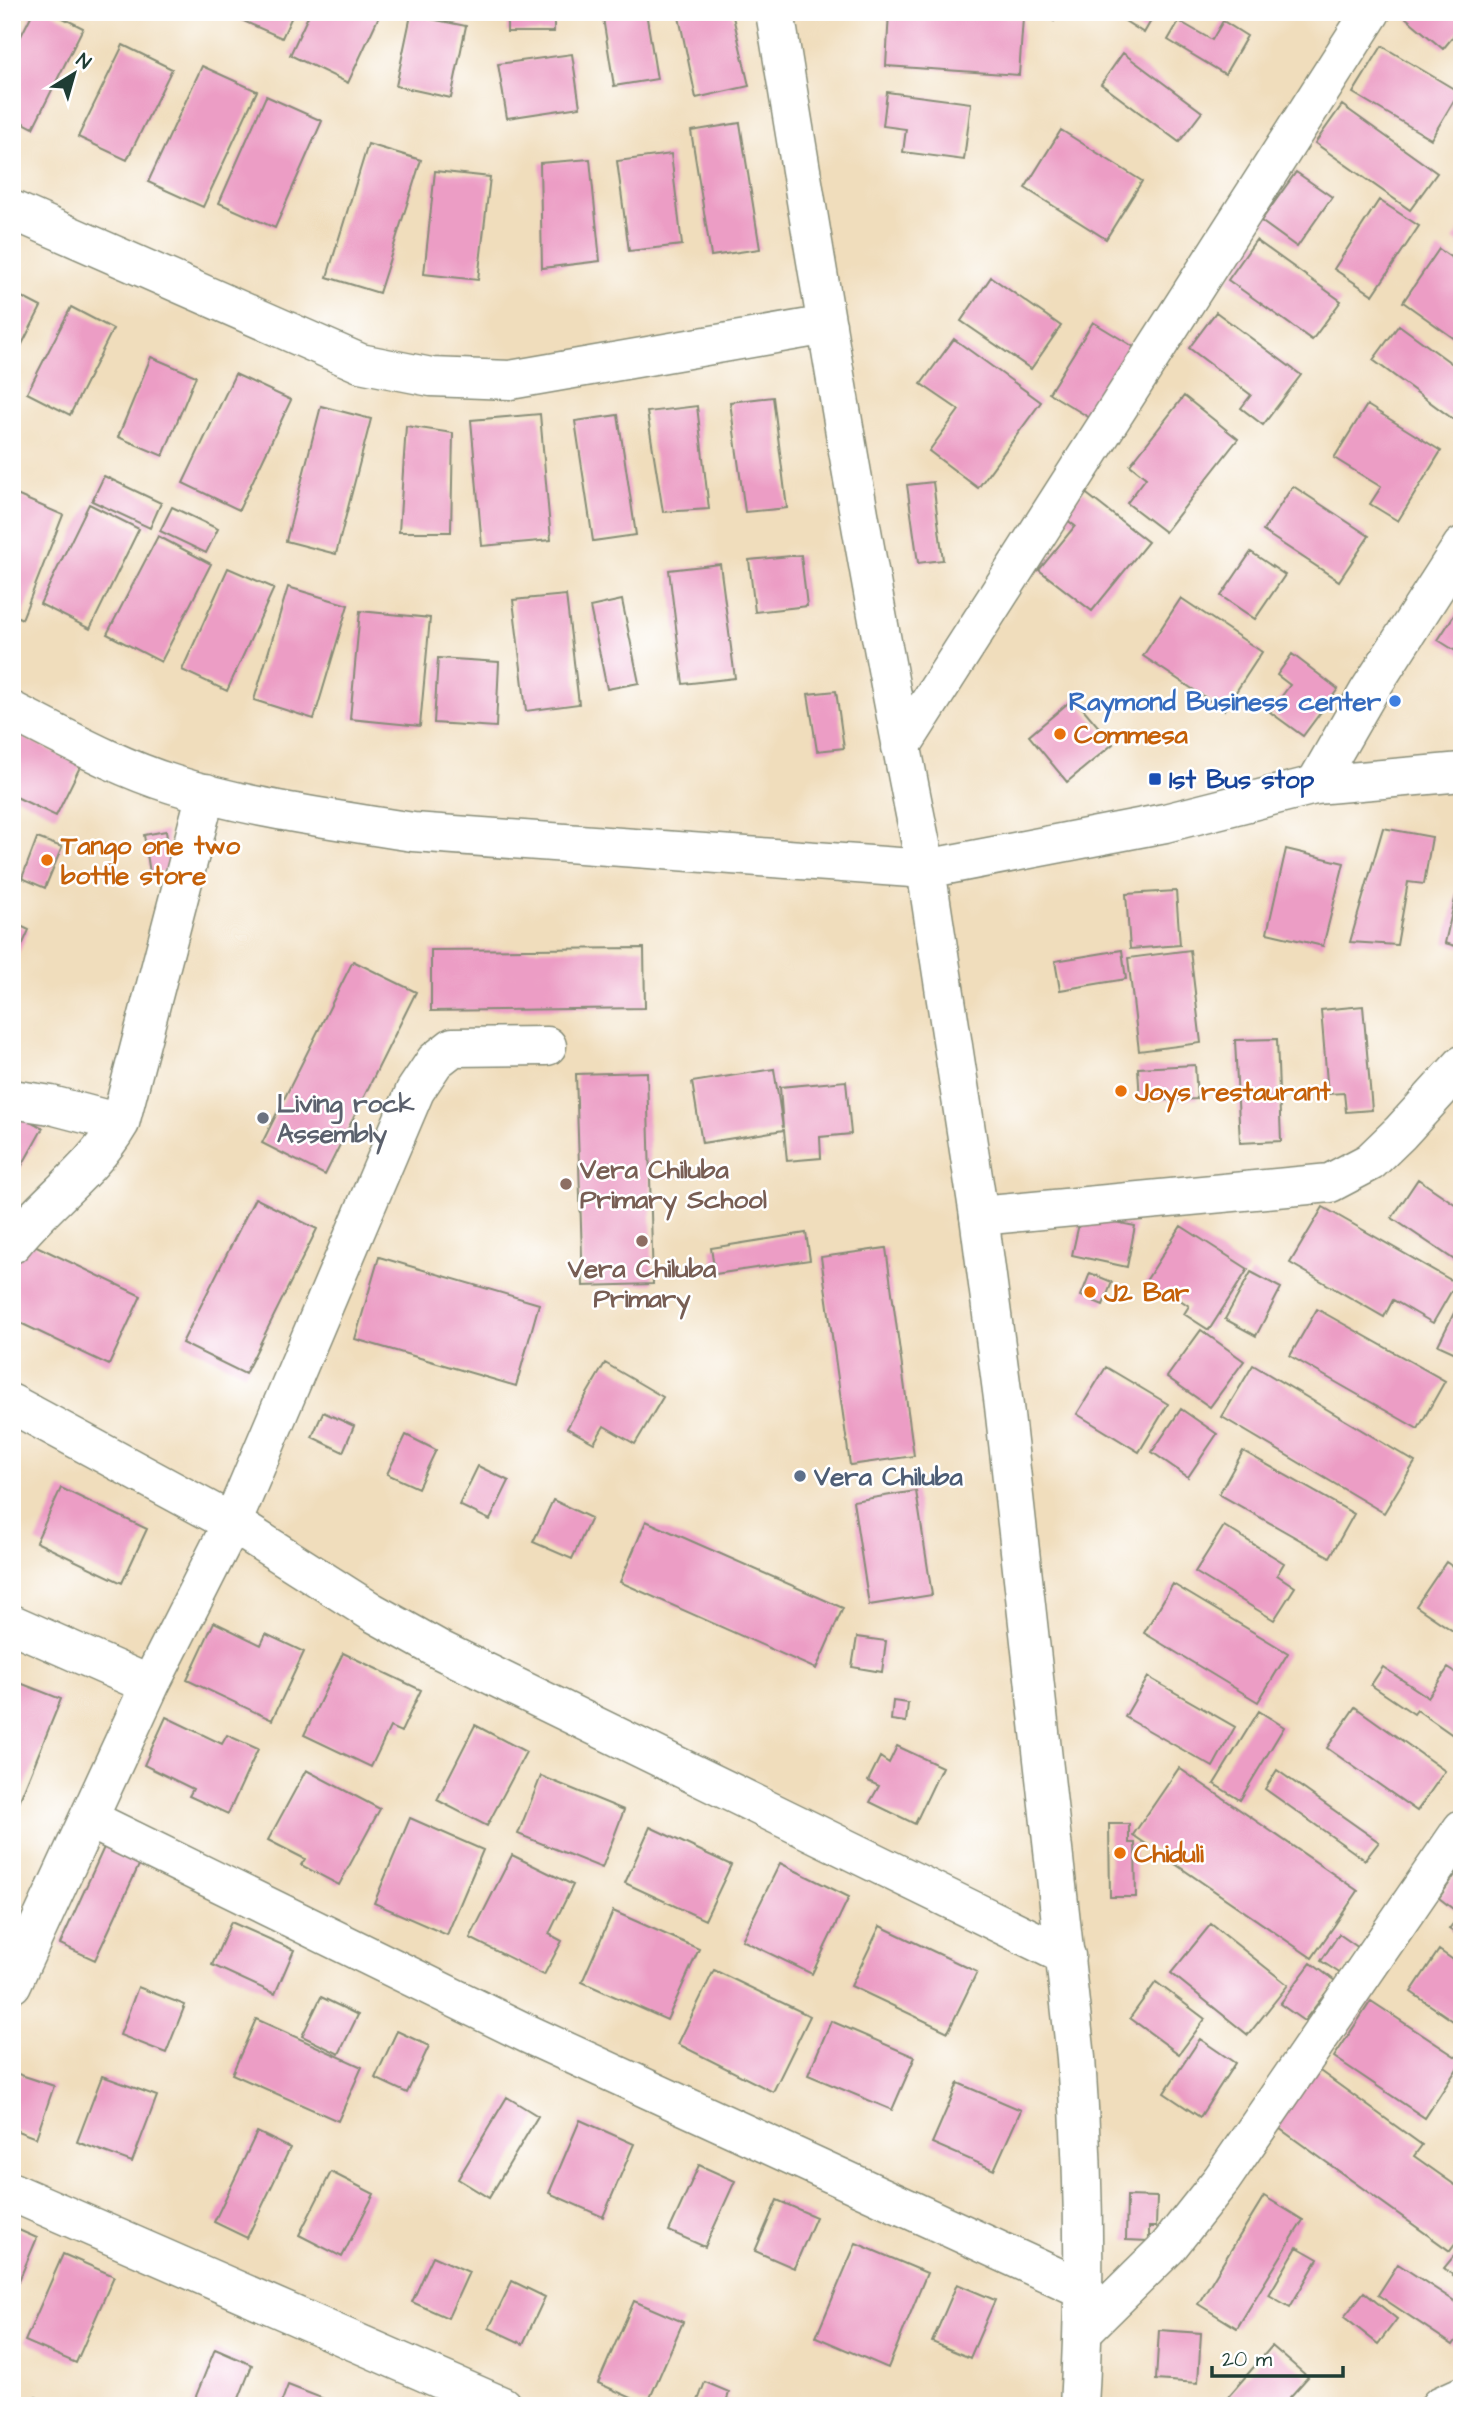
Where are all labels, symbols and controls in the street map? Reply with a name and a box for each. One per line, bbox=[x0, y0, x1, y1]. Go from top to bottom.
north arrow bbox=[38, 38, 108, 108]
text: N bbox=[70, 47, 96, 76]
place label: Raymond Business center bbox=[1069, 684, 1382, 723]
marker: Raymond Business center bbox=[1387, 693, 1403, 709]
place label: Commesa bbox=[1074, 717, 1189, 753]
marker: Commesa bbox=[1052, 726, 1068, 742]
place label: 1st Bus stop bbox=[1169, 762, 1315, 798]
marker: 1st Bus stop bbox=[1147, 771, 1163, 787]
place label: Tango one two bottle store bbox=[60, 828, 241, 894]
marker: Tango one two bottle store bbox=[39, 852, 55, 868]
place label: Joys restaurant bbox=[1134, 1074, 1331, 1113]
marker: Joys restaurant bbox=[1113, 1083, 1129, 1099]
place label: Living rock Assembly bbox=[277, 1086, 416, 1155]
marker: Living rock Assembly bbox=[255, 1110, 271, 1126]
place label: Vera Chiluba Primary School bbox=[579, 1152, 767, 1221]
marker: Vera Chiluba Primary School bbox=[558, 1176, 574, 1192]
marker: Vera Chiluba Primary bbox=[634, 1233, 650, 1249]
place label: Vera Chiluba Primary bbox=[567, 1251, 717, 1320]
place label: J2 Bar bbox=[1103, 1275, 1190, 1311]
marker: J2 Bar bbox=[1082, 1284, 1098, 1300]
place label: Vera Chiluba bbox=[813, 1459, 963, 1495]
marker: Vera Chiluba bbox=[792, 1468, 808, 1484]
place label: Chiduli bbox=[1134, 1836, 1204, 1872]
marker: Chiduli bbox=[1112, 1845, 1128, 1861]
scale bar bbox=[1212, 2334, 1343, 2378]
text: 20 m bbox=[1222, 2345, 1273, 2374]

